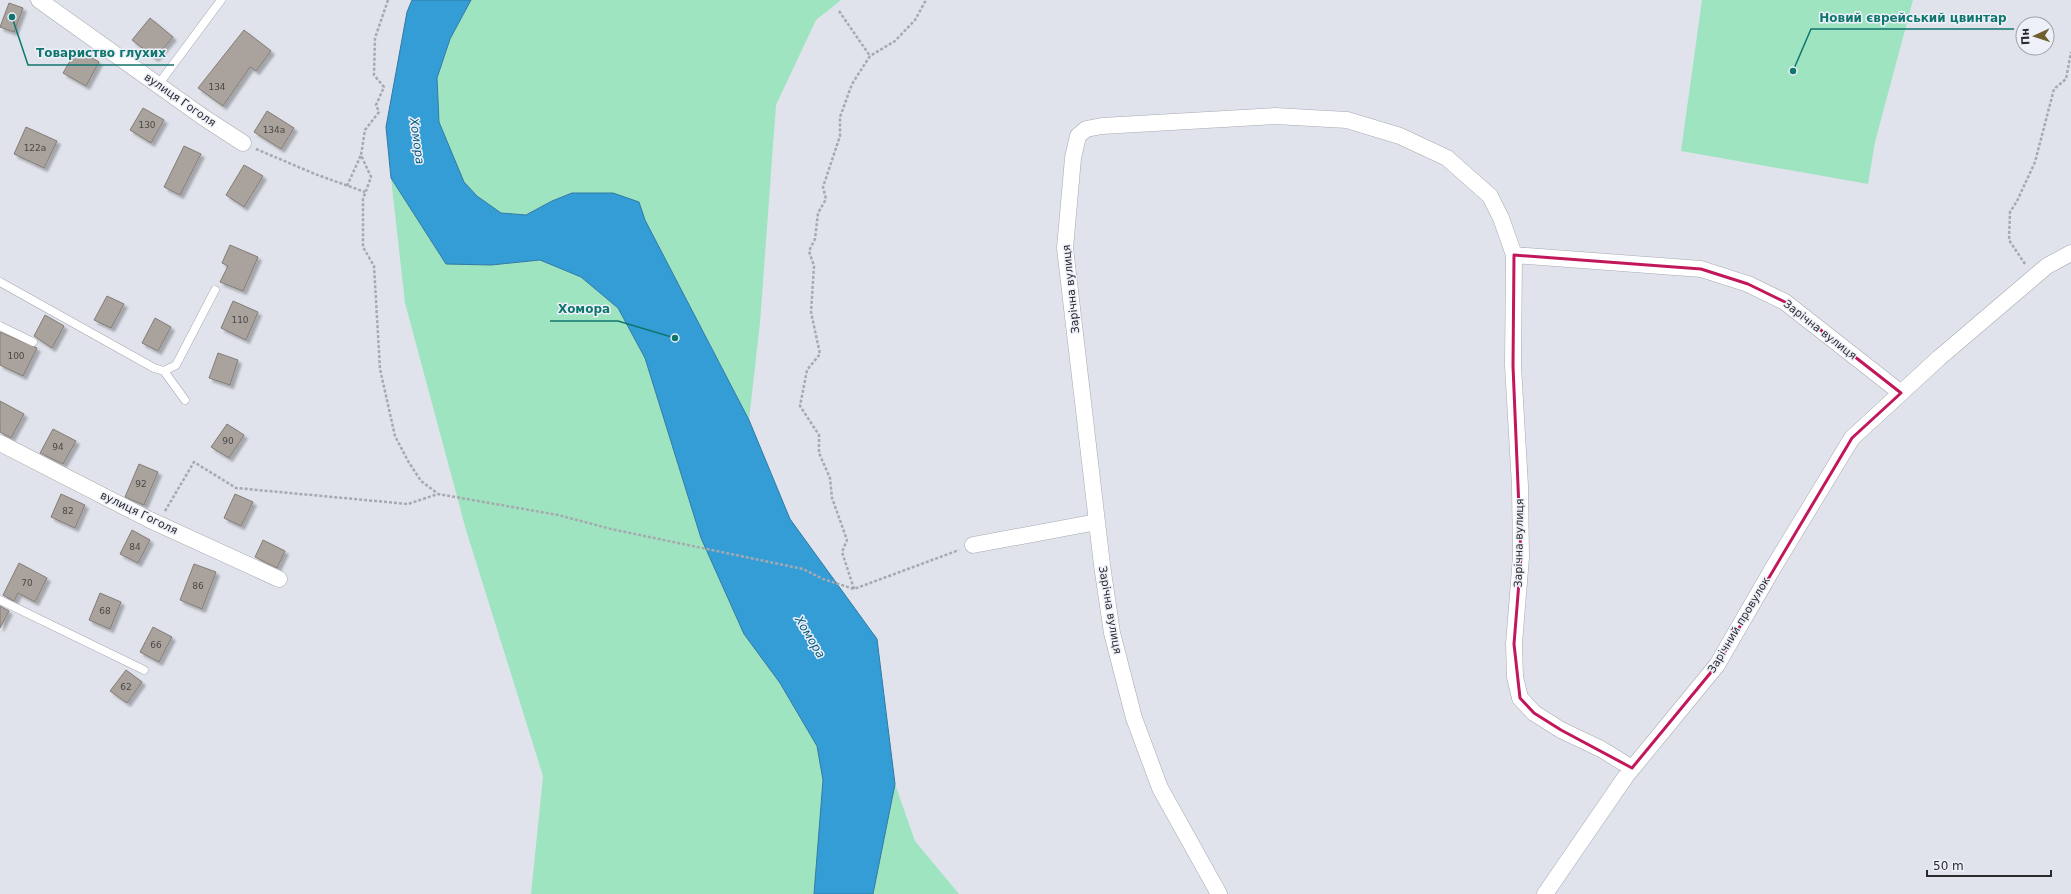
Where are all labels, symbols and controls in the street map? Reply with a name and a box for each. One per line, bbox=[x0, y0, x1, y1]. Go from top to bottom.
callout: Новий єврейський цвинтар bbox=[1811, 5, 2014, 29]
text: Новий єврейський цвинтар bbox=[1819, 11, 2007, 25]
north arrow bbox=[2015, 16, 2055, 56]
text: Пн bbox=[2019, 28, 2032, 45]
callout: Товариство глухих bbox=[28, 41, 174, 65]
text: Товариство глухих bbox=[36, 46, 166, 60]
street label: вулиця Гоголя bbox=[142, 70, 218, 130]
house number: 134 bbox=[208, 82, 226, 92]
water label: Хомора bbox=[407, 116, 427, 165]
house number: 130 bbox=[138, 120, 156, 130]
house number: 134а bbox=[263, 125, 285, 135]
house number: 122а bbox=[24, 143, 46, 153]
street label: Зарічна вулиця bbox=[1060, 244, 1082, 334]
callout: Хомора bbox=[550, 297, 618, 321]
street label: Зарічна вулиця bbox=[1781, 297, 1859, 363]
text: Хомора bbox=[558, 302, 610, 316]
house number: 110 bbox=[231, 315, 249, 325]
house number: 100 bbox=[7, 351, 25, 361]
house number: 90 bbox=[222, 436, 234, 446]
house number: 94 bbox=[52, 442, 64, 452]
house number: 92 bbox=[135, 479, 147, 489]
street label: вулиця Гоголя bbox=[98, 489, 180, 537]
street label: Зарічна вулиця bbox=[1512, 498, 1526, 588]
house number: 82 bbox=[62, 506, 74, 516]
house number: 84 bbox=[129, 542, 141, 552]
street label: Зарічна вулиця bbox=[1096, 565, 1124, 655]
street label: Зарічний провулок bbox=[1705, 574, 1773, 675]
house number: 70 bbox=[21, 578, 33, 588]
house number: 86 bbox=[192, 581, 204, 591]
house number: 68 bbox=[99, 606, 111, 616]
water label: Хомора bbox=[791, 612, 828, 661]
house number: 66 bbox=[150, 640, 162, 650]
house number: 62 bbox=[120, 682, 132, 692]
scale bar bbox=[1927, 852, 2051, 878]
text: 50 m bbox=[1933, 859, 1964, 873]

